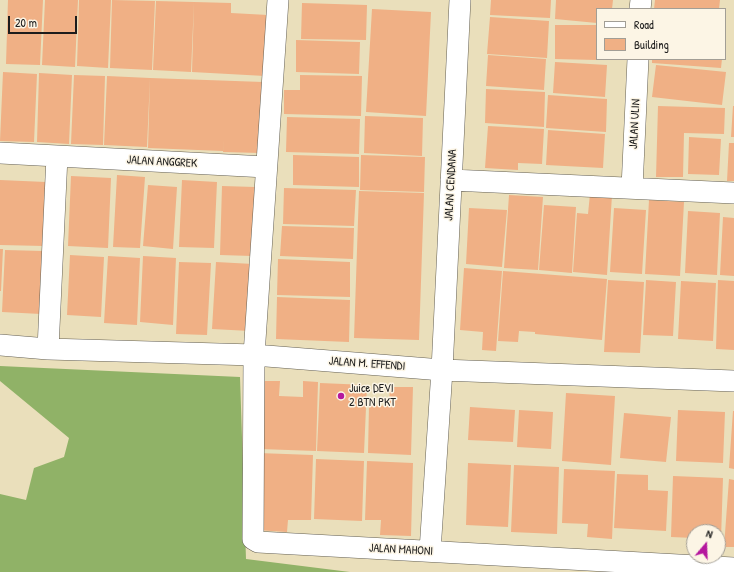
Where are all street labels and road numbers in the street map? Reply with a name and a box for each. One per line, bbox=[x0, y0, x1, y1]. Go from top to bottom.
street label: JALAN ULIN bbox=[627, 99, 643, 149]
street label: JALAN CENDANA bbox=[442, 149, 460, 221]
street label: JALAN ANGGREK bbox=[126, 153, 198, 171]
street label: JALAN M. EFFENDI bbox=[328, 354, 406, 374]
street label: JALAN MAHONI bbox=[369, 541, 433, 559]

